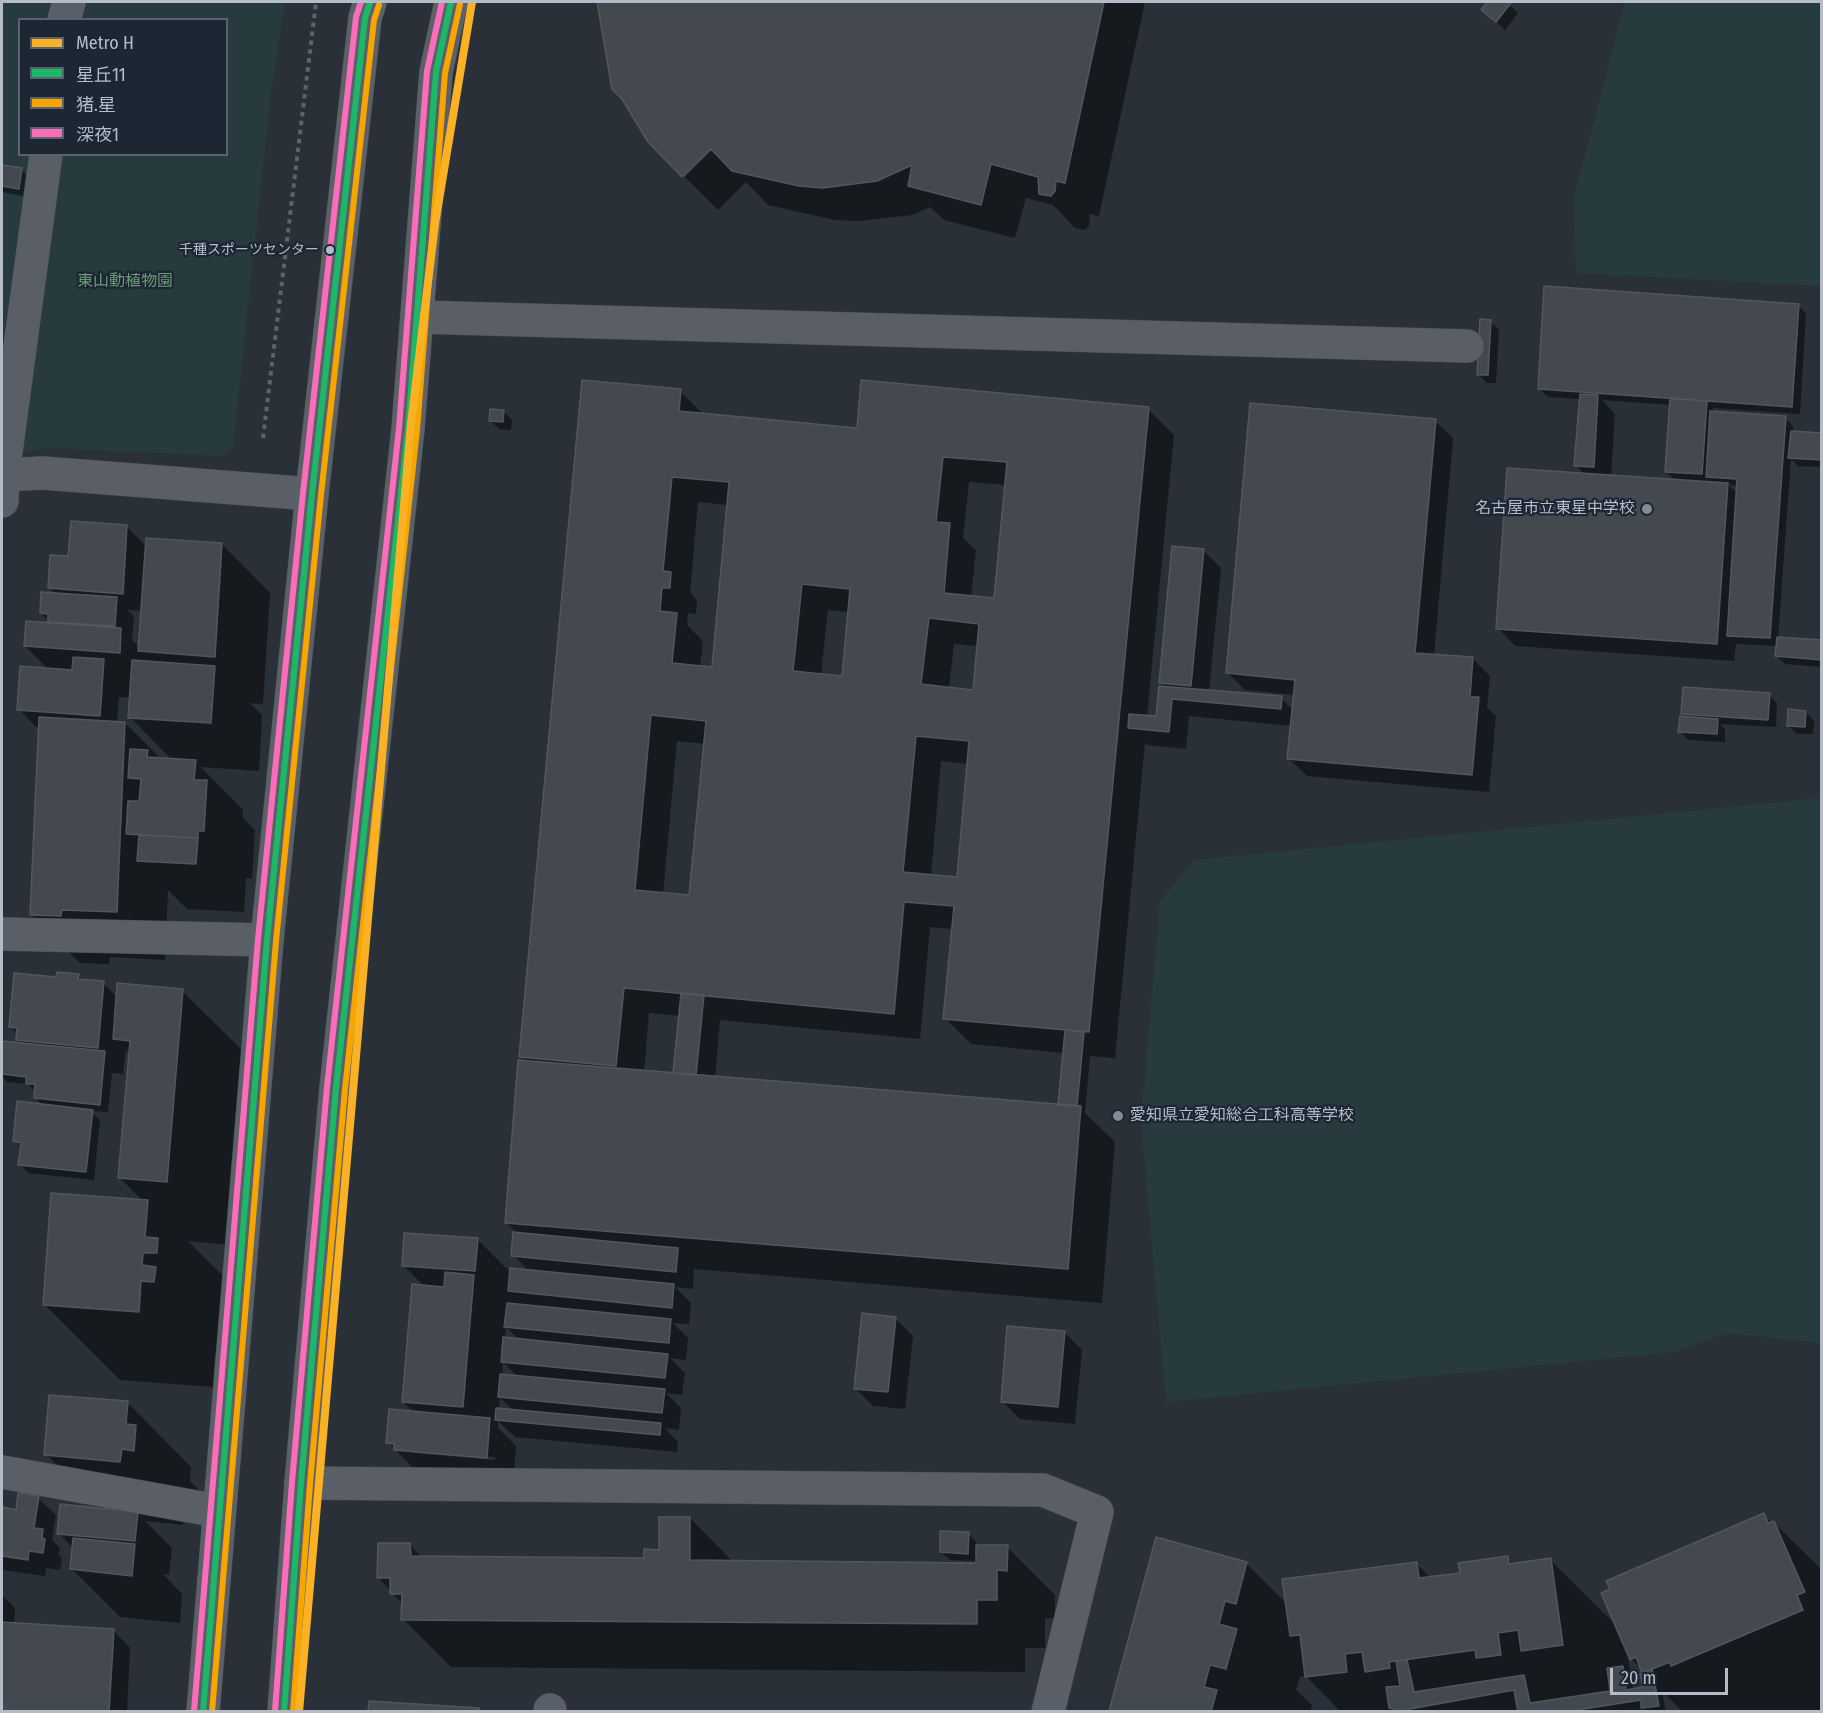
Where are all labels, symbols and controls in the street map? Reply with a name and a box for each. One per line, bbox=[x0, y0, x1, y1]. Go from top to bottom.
legend bbox=[18, 18, 228, 156]
text: Metro H bbox=[76, 32, 134, 54]
text: 星丘11 bbox=[76, 64, 126, 86]
text: 猪.星 bbox=[76, 94, 116, 116]
text: 深夜1 bbox=[76, 124, 119, 146]
place label: 千種スポーツセンター bbox=[179, 242, 319, 258]
marker: 千種スポーツセンター bbox=[324, 244, 336, 256]
park label: 東山動植物園 bbox=[77, 272, 173, 292]
place label: 名古屋市立東星中学校 bbox=[1475, 499, 1635, 519]
marker: 名古屋市立東星中学校 bbox=[1640, 502, 1654, 516]
place label: 愛知県立愛知総合工科高等学校 bbox=[1130, 1106, 1354, 1126]
marker: 愛知県立愛知総合工科高等学校 bbox=[1111, 1109, 1125, 1123]
scale bar bbox=[1613, 1656, 1732, 1694]
text: 20 m bbox=[1621, 1667, 1656, 1689]

